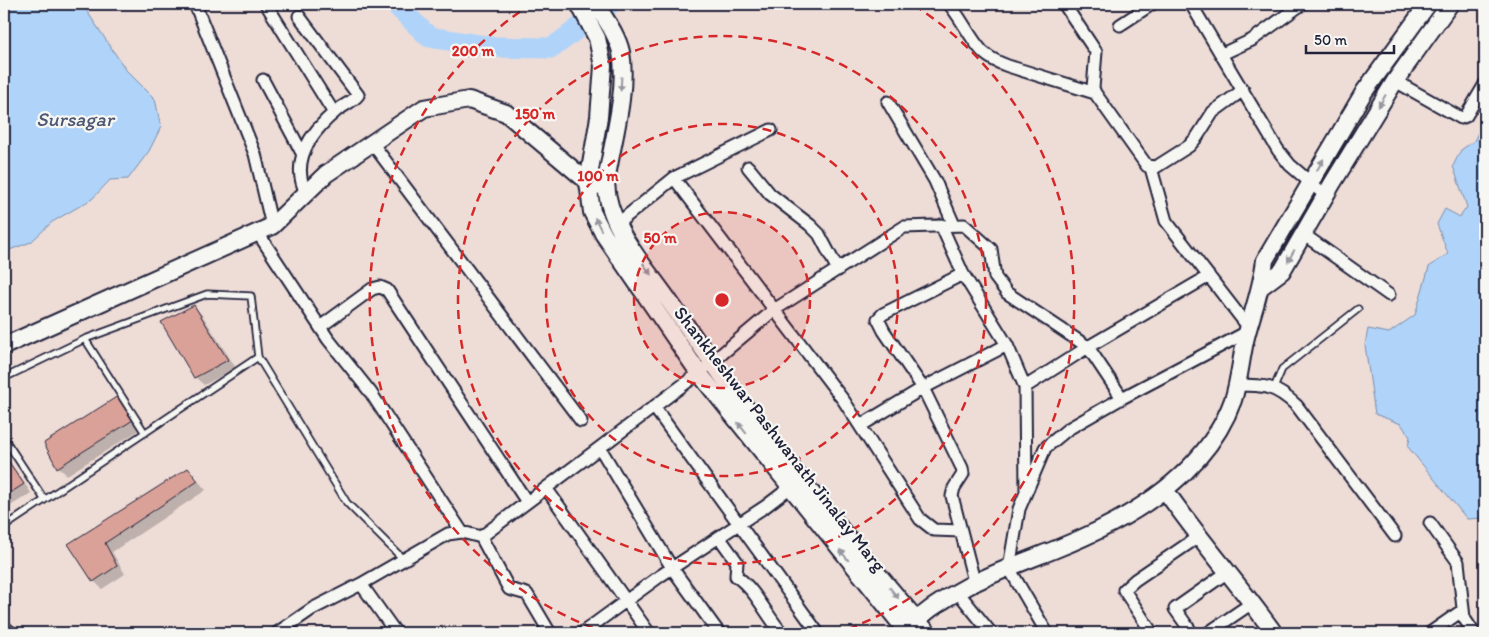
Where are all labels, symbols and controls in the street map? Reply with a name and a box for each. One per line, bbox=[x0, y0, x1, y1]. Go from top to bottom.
scale bar bbox=[1306, 22, 1394, 54]
text: 50 m bbox=[1314, 31, 1347, 49]
text: 200 m bbox=[452, 42, 495, 60]
one-way arrow bbox=[617, 76, 625, 92]
one-way arrow bbox=[1378, 94, 1387, 107]
text: 150 m bbox=[515, 105, 555, 123]
water label: Sursagar bbox=[36, 107, 116, 131]
one-way arrow bbox=[1315, 158, 1324, 172]
text: 100 m bbox=[577, 167, 619, 185]
one-way arrow bbox=[594, 217, 602, 231]
text: 50 m bbox=[643, 229, 677, 247]
one-way arrow bbox=[1287, 249, 1295, 263]
one-way arrow bbox=[642, 262, 652, 276]
centre of rings bbox=[713, 291, 731, 309]
street label: Shankheshwar Pashwanath Jinalay Marg bbox=[669, 302, 891, 577]
one-way arrow bbox=[737, 422, 748, 435]
one-way arrow bbox=[838, 549, 849, 562]
one-way arrow bbox=[888, 586, 900, 598]

